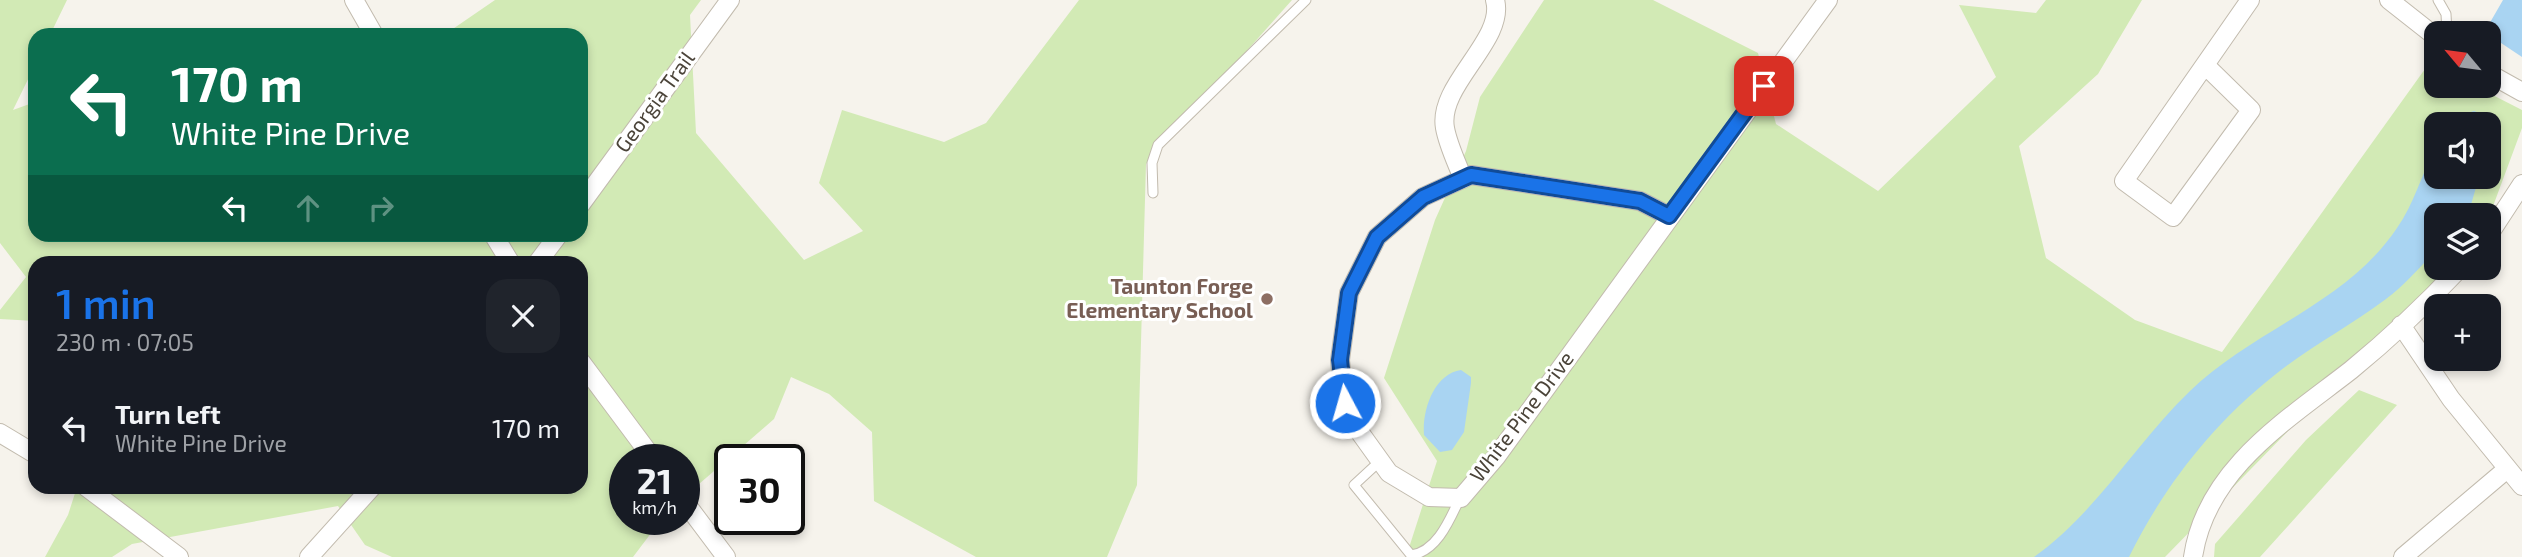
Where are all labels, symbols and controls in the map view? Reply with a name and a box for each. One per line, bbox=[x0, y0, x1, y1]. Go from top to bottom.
north arrow bbox=[2424, 21, 2501, 98]
map controls bbox=[2424, 21, 2501, 371]
street label: Georgia Trail bbox=[609, 45, 699, 157]
text: 170 m bbox=[171, 53, 303, 112]
icon: left bbox=[56, 56, 147, 147]
pin bbox=[1734, 56, 1794, 116]
icon: arrive bbox=[1745, 67, 1783, 105]
button: sound bbox=[2424, 112, 2501, 189]
text: White Pine Drive bbox=[171, 113, 410, 151]
icon: left bbox=[216, 189, 254, 227]
icon: ahead bbox=[289, 189, 327, 227]
icon: right bbox=[362, 189, 400, 227]
button: layers bbox=[2424, 203, 2501, 280]
place label: Taunton Forge Elementary School bbox=[1066, 273, 1253, 323]
text: 1 min bbox=[56, 277, 156, 327]
button: close bbox=[486, 279, 560, 353]
marker: Taunton Forge Elementary School bbox=[1259, 291, 1275, 307]
button: + bbox=[2424, 294, 2501, 371]
text: 230 m · 07:05 bbox=[56, 328, 194, 356]
street label: White Pine Drive bbox=[1464, 346, 1578, 486]
position arrow bbox=[1308, 366, 1382, 440]
text: Turn left bbox=[115, 398, 221, 429]
icon: left bbox=[56, 409, 94, 447]
text: 170 m bbox=[492, 412, 560, 443]
text: White Pine Drive bbox=[115, 429, 287, 457]
speed limit sign: 30 bbox=[714, 444, 805, 535]
text: 21 bbox=[637, 459, 672, 501]
text: km/h bbox=[632, 496, 677, 518]

